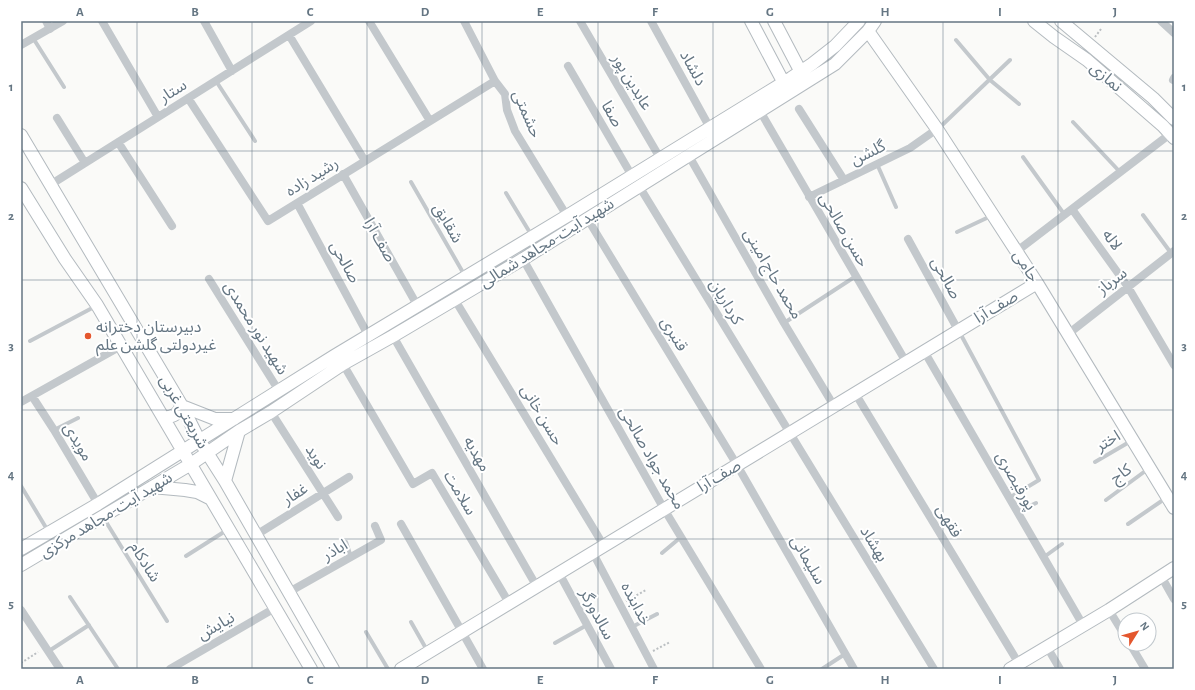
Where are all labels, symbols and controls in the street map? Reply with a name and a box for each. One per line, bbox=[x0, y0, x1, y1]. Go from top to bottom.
text: A bbox=[76, 6, 84, 19]
text: B bbox=[191, 6, 199, 19]
text: C bbox=[307, 6, 314, 19]
text: D bbox=[421, 6, 430, 19]
text: E bbox=[537, 6, 544, 19]
text: F bbox=[652, 6, 659, 19]
text: G bbox=[766, 6, 774, 19]
text: H bbox=[880, 6, 890, 19]
text: I bbox=[998, 6, 1002, 19]
text: J bbox=[1113, 6, 1117, 19]
street label: دلشاد bbox=[677, 48, 709, 88]
street label: عابدین پور bbox=[607, 50, 655, 114]
street label: نمازی bbox=[1086, 59, 1125, 96]
street label: ستار bbox=[156, 77, 190, 107]
text: 1 bbox=[9, 81, 13, 94]
text: 1 bbox=[1182, 81, 1186, 94]
street label: حشمتی bbox=[509, 88, 544, 141]
street label: صفا bbox=[598, 98, 626, 130]
street label: گلشن bbox=[848, 137, 889, 169]
street label: رشید زاده bbox=[283, 155, 342, 200]
street label: حسن صالحی bbox=[816, 190, 872, 270]
street label: شهید آیت-مجاهد شمالی bbox=[477, 194, 617, 292]
street label: شقایق bbox=[429, 200, 466, 247]
text: 2 bbox=[8, 210, 14, 223]
text: 2 bbox=[1181, 210, 1187, 223]
street label: صف آرا bbox=[360, 215, 400, 265]
street label: محمد حاج امینی bbox=[737, 226, 805, 324]
street label: لاله bbox=[1099, 227, 1125, 253]
street label: صالحی bbox=[326, 238, 363, 286]
street label: جامی bbox=[1009, 247, 1042, 285]
street label: صالحی bbox=[927, 254, 964, 302]
street label: سرباز bbox=[1093, 264, 1131, 299]
street label: کرداریان bbox=[705, 277, 746, 328]
street label: شهید نور محمدی bbox=[220, 279, 291, 378]
street label: صف آرا bbox=[971, 287, 1021, 327]
street label: قنبری bbox=[657, 314, 690, 354]
place label: دبیرستان دخترانه غیردولتی گلشن علم bbox=[96, 319, 216, 357]
marker: دبیرستان دخترانه غیردولتی گلشن علم bbox=[83, 331, 93, 341]
text: 3 bbox=[8, 340, 14, 353]
text: 3 bbox=[1181, 340, 1187, 353]
street label: شریعتی غربی bbox=[156, 373, 211, 452]
street label: حسن خانی bbox=[517, 382, 566, 449]
street label: محمد جواد صالحی bbox=[615, 404, 688, 512]
street label: مویدی bbox=[60, 420, 96, 464]
street label: اختر bbox=[1092, 428, 1124, 456]
street label: مهدیه bbox=[460, 434, 493, 475]
street label: نوید bbox=[302, 442, 329, 472]
street label: پورقیصری bbox=[991, 449, 1039, 514]
street label: صف آرا bbox=[694, 456, 744, 496]
street label: کاج bbox=[1108, 461, 1137, 490]
street label: شهید آیت-مجاهد مرکزی bbox=[36, 468, 176, 562]
street label: سلامت bbox=[441, 468, 479, 518]
text: 4 bbox=[8, 469, 15, 482]
text: 4 bbox=[1181, 469, 1188, 482]
street label: غفار bbox=[279, 480, 311, 509]
street label: فقهی bbox=[932, 502, 965, 541]
street label: بهشاد bbox=[856, 523, 891, 565]
street label: سلیمانی bbox=[787, 533, 828, 588]
street label: اباذر bbox=[319, 537, 351, 565]
street label: شادکام bbox=[123, 539, 163, 587]
street label: خدابنده bbox=[618, 580, 654, 628]
street label: سالدورگر bbox=[576, 585, 618, 643]
text: 5 bbox=[8, 598, 14, 611]
text: 5 bbox=[1181, 598, 1187, 611]
street label: نیایش bbox=[195, 609, 238, 644]
north arrow bbox=[1117, 612, 1157, 652]
text: N bbox=[1138, 620, 1151, 633]
text: A bbox=[76, 674, 84, 687]
text: B bbox=[191, 674, 199, 687]
text: C bbox=[307, 674, 314, 687]
text: D bbox=[421, 674, 430, 687]
text: E bbox=[537, 674, 544, 687]
text: F bbox=[652, 674, 659, 687]
text: G bbox=[766, 674, 774, 687]
text: H bbox=[880, 674, 890, 687]
text: I bbox=[998, 674, 1002, 687]
text: J bbox=[1113, 674, 1117, 687]

